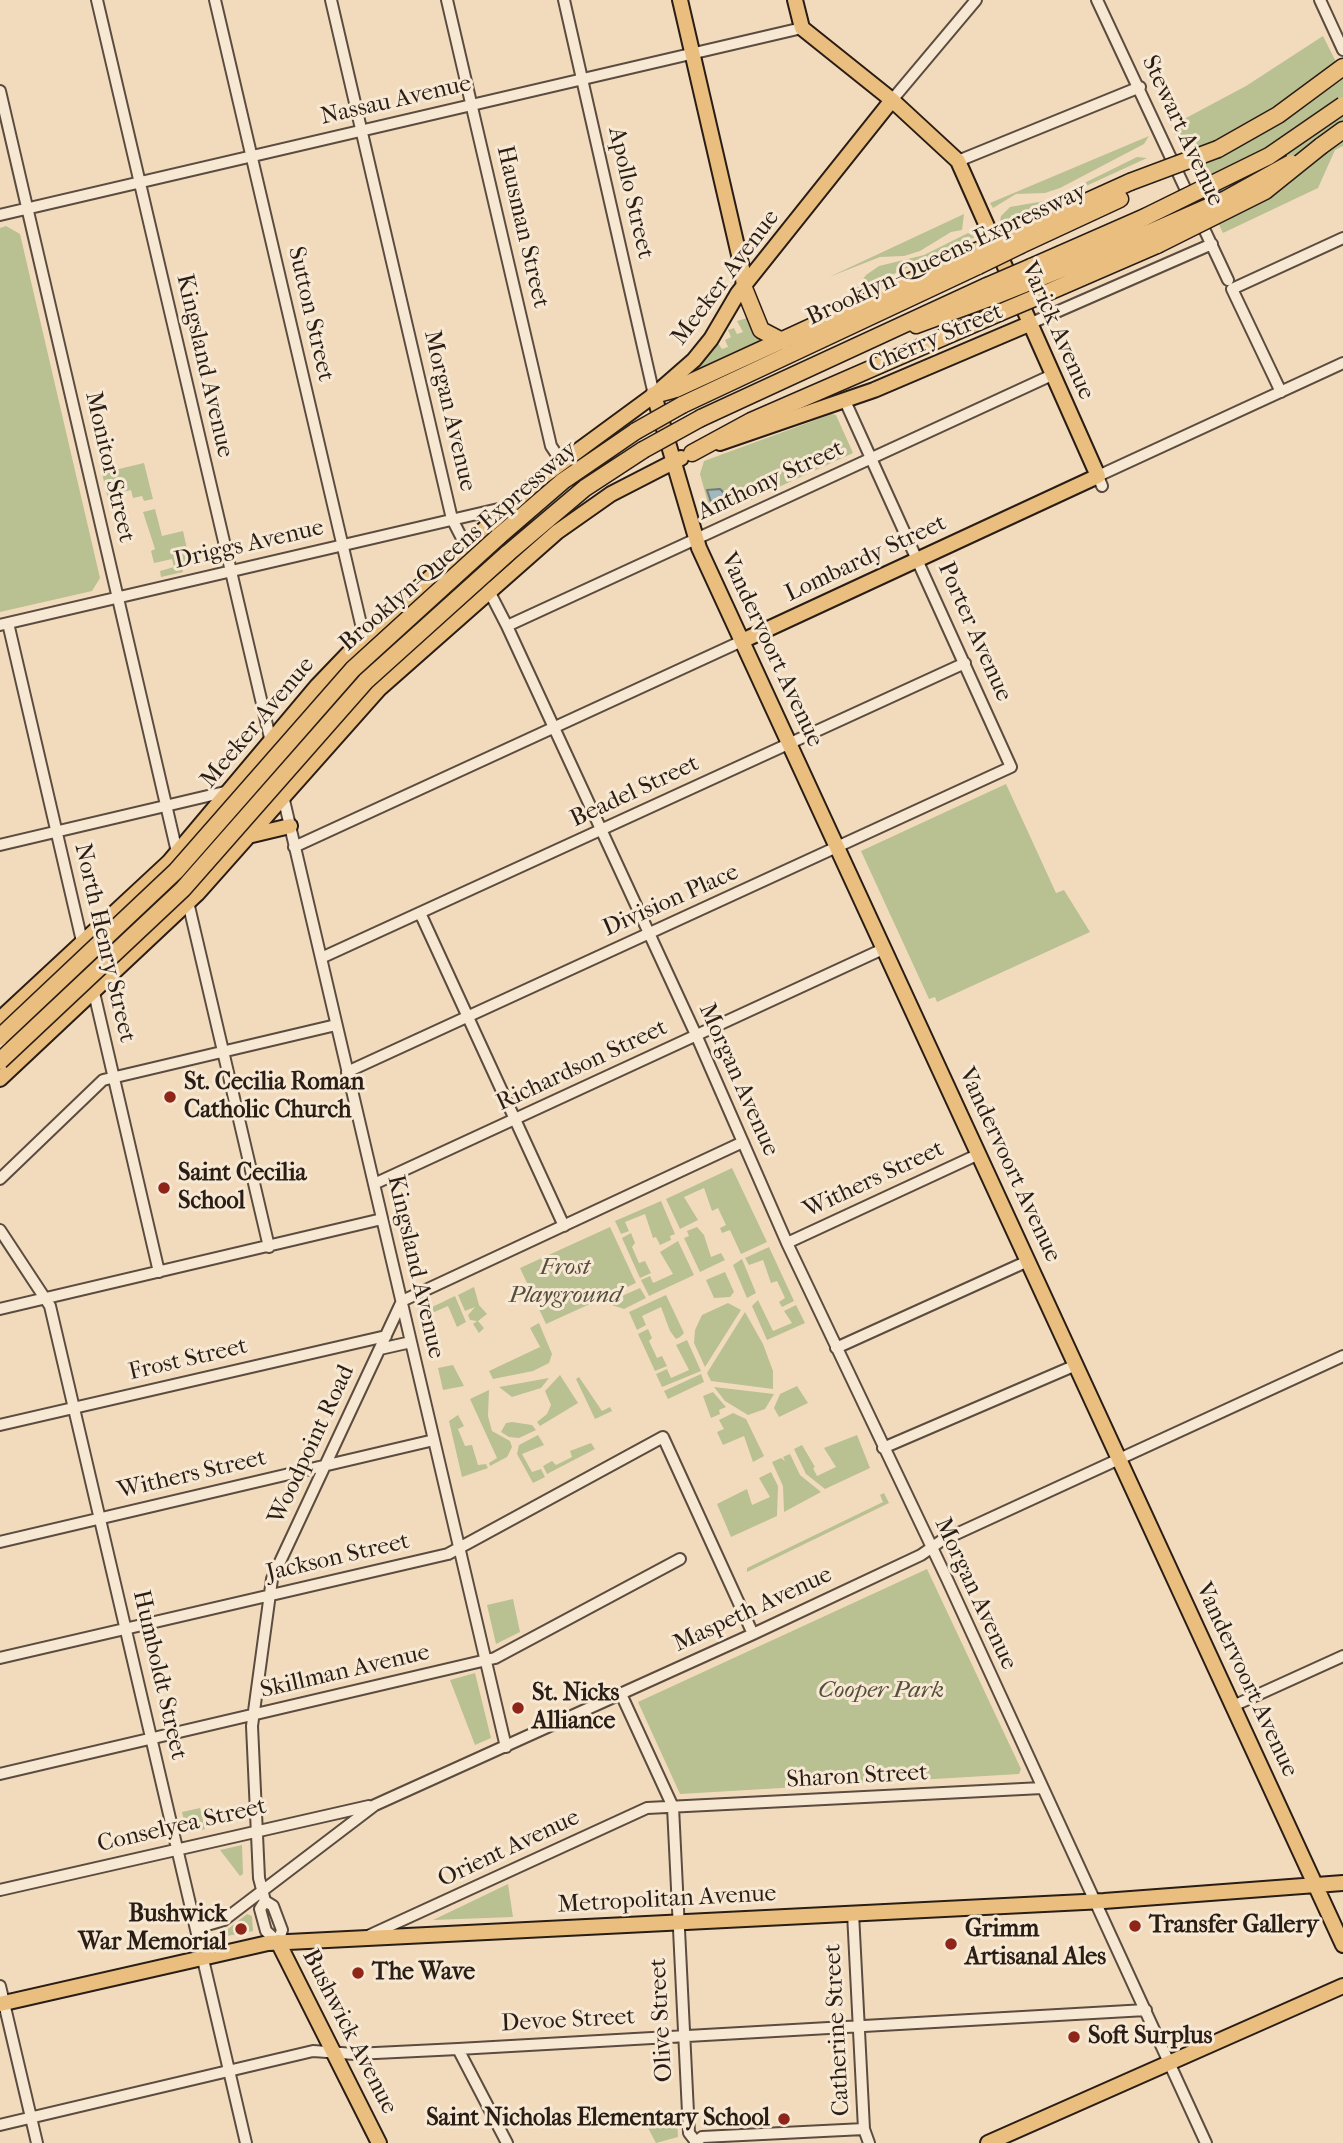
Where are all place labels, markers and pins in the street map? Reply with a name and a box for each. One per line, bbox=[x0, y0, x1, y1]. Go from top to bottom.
place label: St. Cecilia Roman Catholic Church bbox=[184, 1069, 365, 1125]
marker: St. Cecilia Roman Catholic Church bbox=[162, 1089, 178, 1105]
place label: Saint Cecilia School bbox=[178, 1160, 307, 1216]
marker: Saint Cecilia School bbox=[156, 1180, 172, 1196]
place label: St. Nicks Alliance bbox=[532, 1680, 619, 1736]
marker: St. Nicks Alliance bbox=[510, 1700, 526, 1716]
place label: Bushwick War Memorial bbox=[78, 1901, 227, 1957]
place label: Transfer Gallery bbox=[1149, 1912, 1318, 1940]
place label: Grimm Artisanal Ales bbox=[965, 1916, 1106, 1972]
marker: Transfer Gallery bbox=[1127, 1918, 1143, 1934]
marker: Bushwick War Memorial bbox=[233, 1921, 249, 1937]
marker: Grimm Artisanal Ales bbox=[943, 1936, 959, 1952]
place label: The Wave bbox=[372, 1959, 475, 1987]
marker: The Wave bbox=[350, 1965, 366, 1981]
place label: Soft Surplus bbox=[1088, 2023, 1212, 2051]
marker: Soft Surplus bbox=[1066, 2029, 1082, 2045]
place label: Saint Nicholas Elementary School bbox=[426, 2105, 770, 2133]
marker: Saint Nicholas Elementary School bbox=[776, 2111, 792, 2127]

